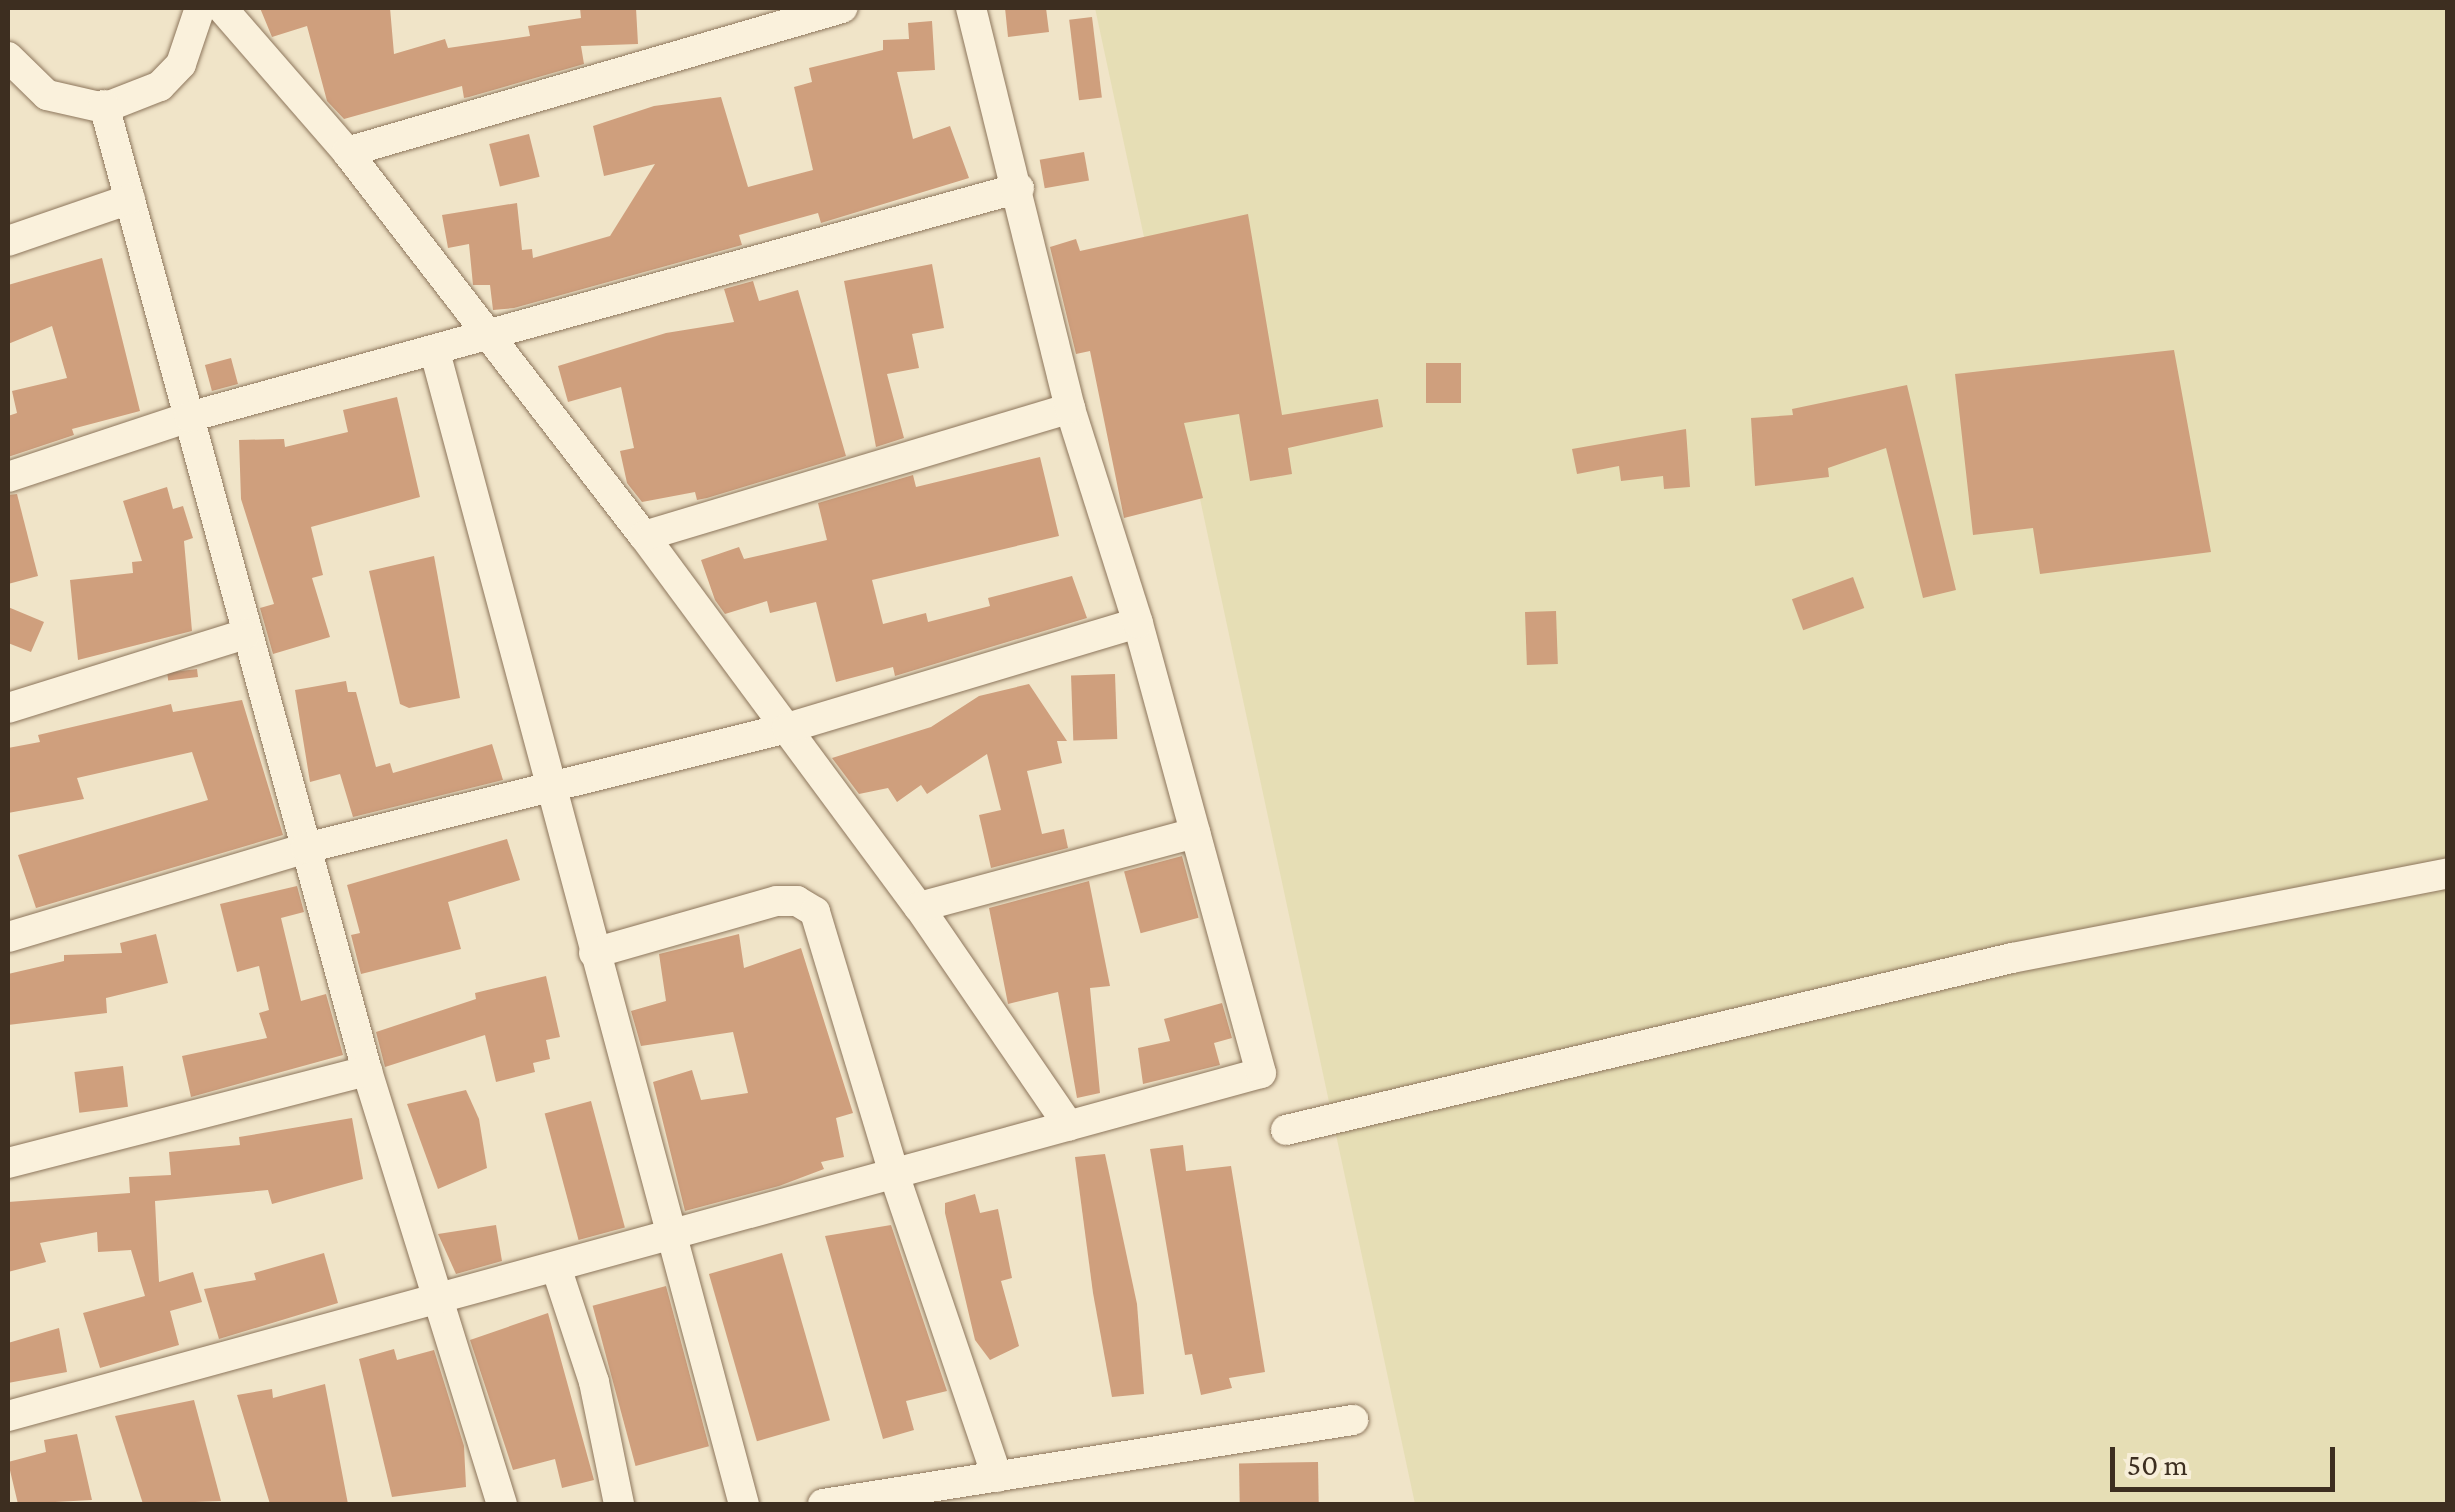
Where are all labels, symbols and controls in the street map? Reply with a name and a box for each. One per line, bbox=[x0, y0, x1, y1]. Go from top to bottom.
scale bar bbox=[2115, 1427, 2340, 1489]
text: 50 m bbox=[2127, 1448, 2188, 1481]

